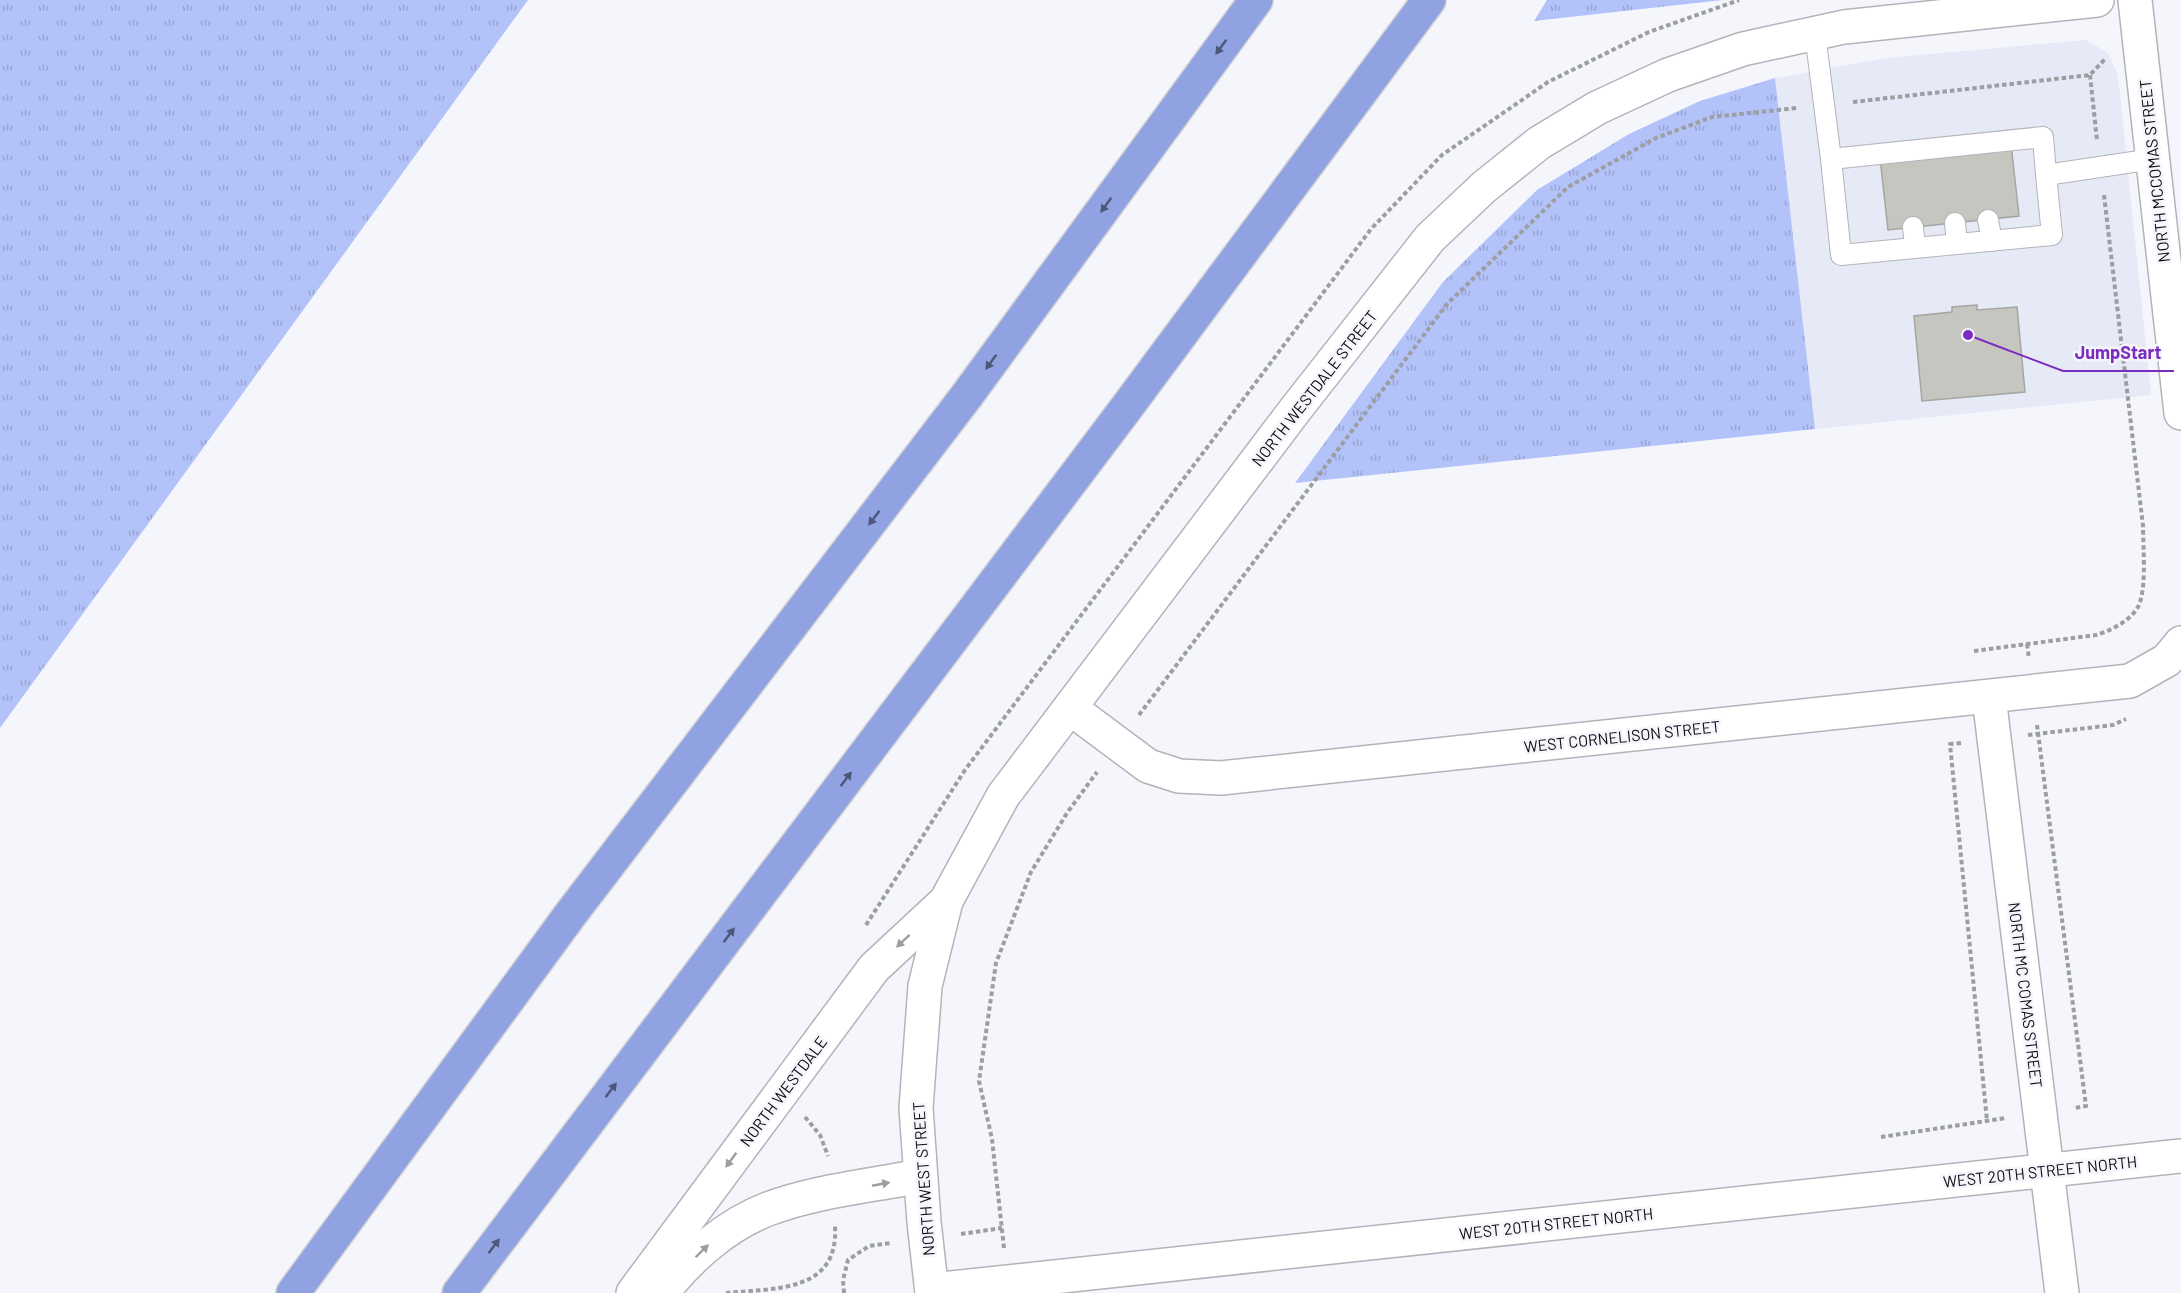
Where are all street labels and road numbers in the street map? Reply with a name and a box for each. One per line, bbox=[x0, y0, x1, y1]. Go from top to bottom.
street label: NORTH MCCOMAS STREET bbox=[2135, 79, 2173, 263]
street label: NORTH WESTDALE STREET bbox=[1247, 306, 1381, 470]
street label: WEST CORNELISON STREET bbox=[1523, 716, 1721, 756]
street label: NORTH MC COMAS STREET bbox=[2005, 901, 2047, 1089]
street label: NORTH WESTDALE bbox=[735, 1032, 831, 1150]
street label: NORTH WEST STREET bbox=[908, 1101, 938, 1257]
street label: WEST 20TH STREET NORTH bbox=[1942, 1151, 2138, 1191]
street label: WEST 20TH STREET NORTH bbox=[1458, 1203, 1654, 1243]

